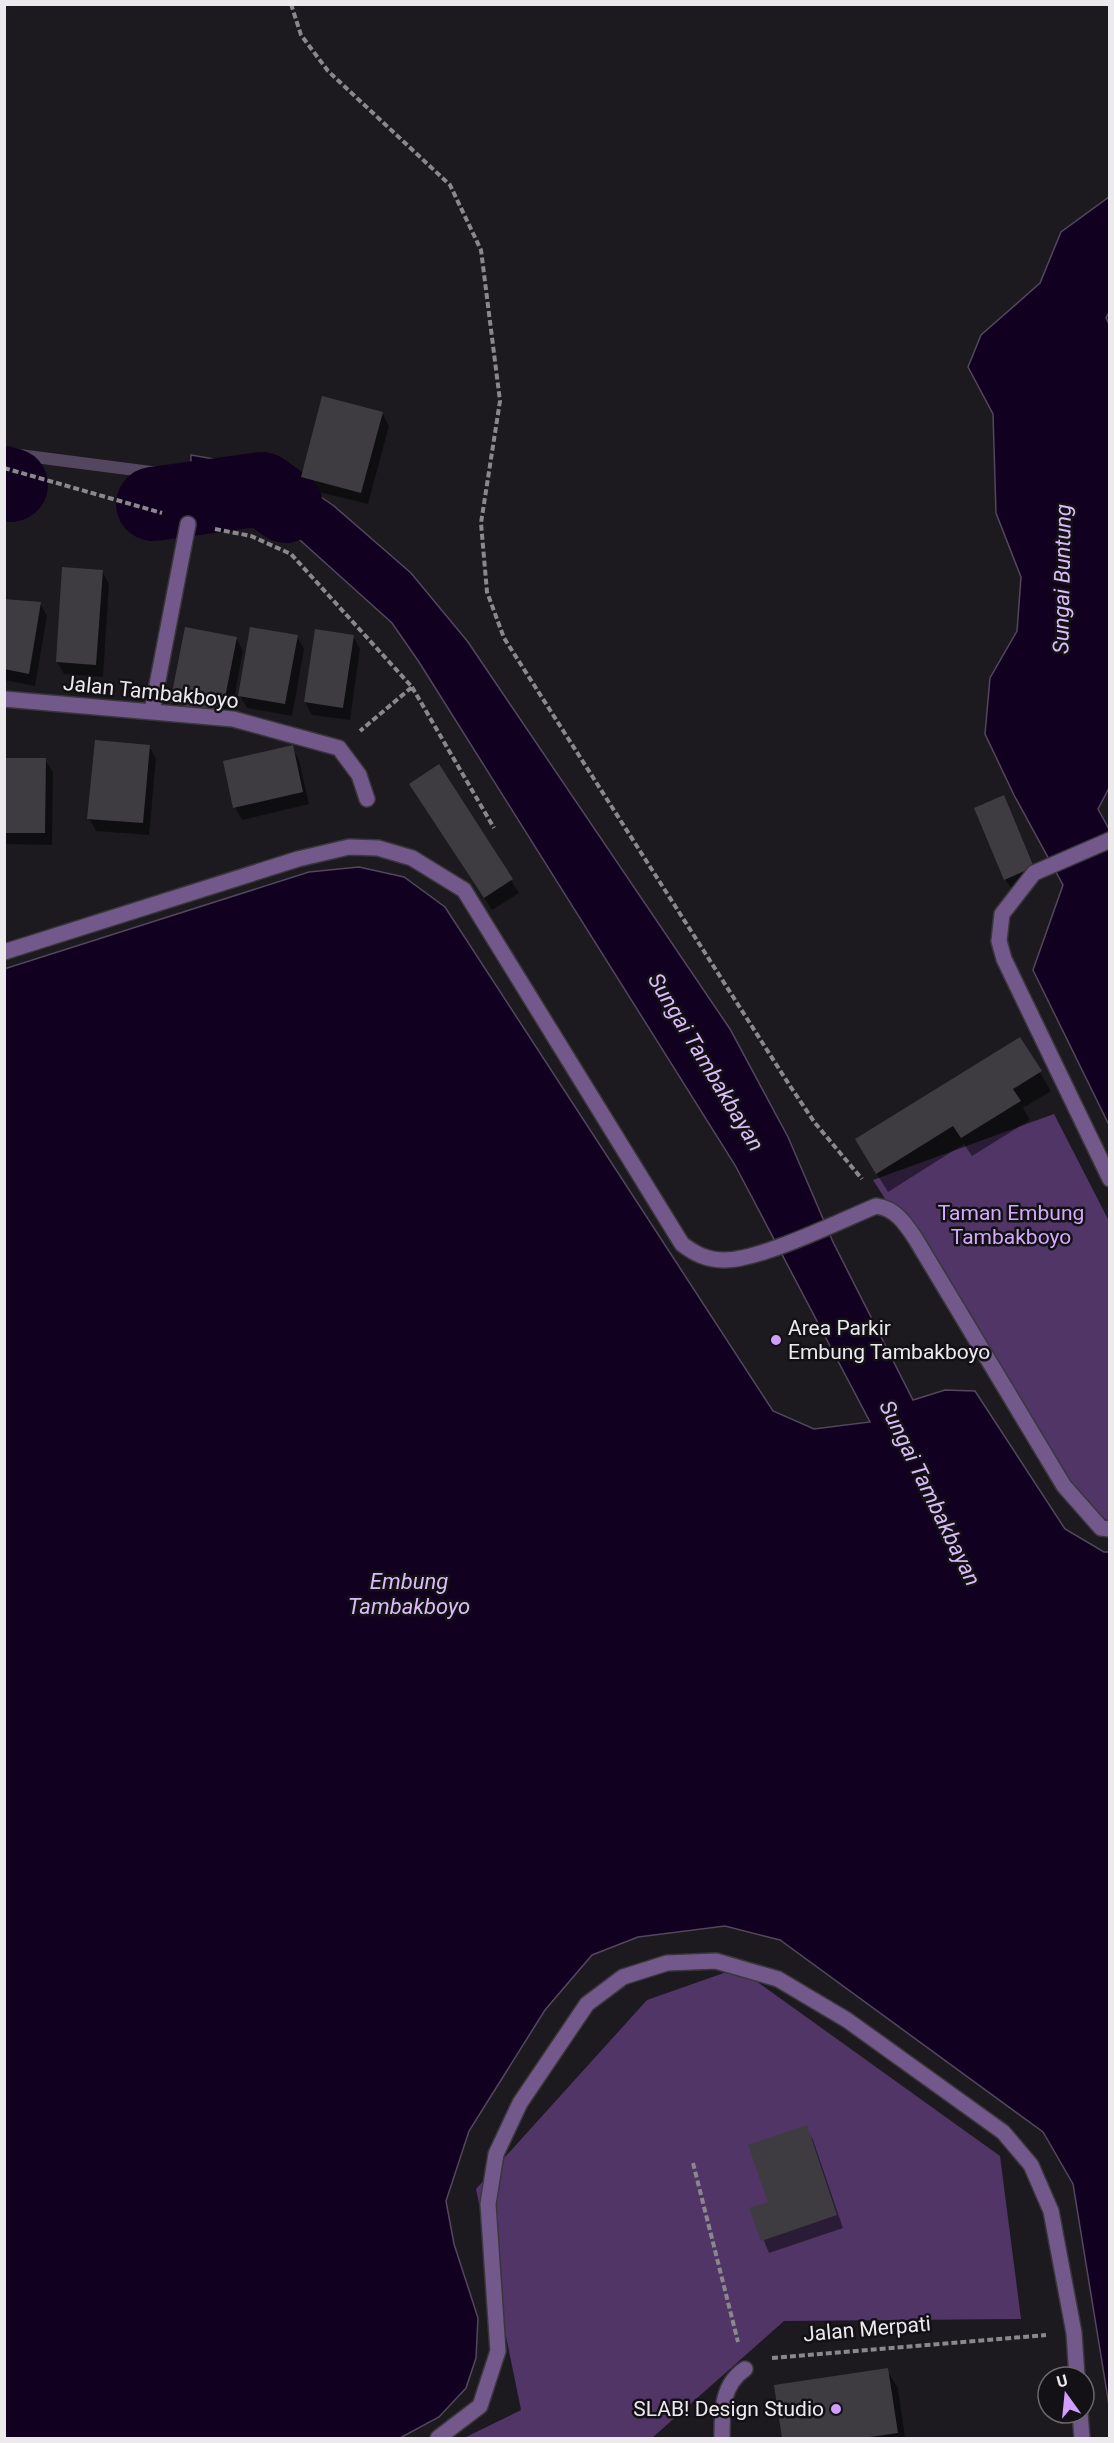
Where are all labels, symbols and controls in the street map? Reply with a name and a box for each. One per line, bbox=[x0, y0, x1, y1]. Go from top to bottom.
water label: Sungai Buntung bbox=[1048, 504, 1076, 654]
street label: Jalan Tambakboyo bbox=[62, 671, 240, 713]
water label: Sungai Tambakbayan bbox=[643, 969, 769, 1155]
park label: Taman Embung Tambakboyo bbox=[938, 1201, 1084, 1249]
place label: Area Parkir Embung Tambakboyo bbox=[788, 1316, 990, 1364]
marker: Area Parkir Embung Tambakboyo bbox=[769, 1333, 783, 1347]
water label: Sungai Tambakbayan bbox=[874, 1396, 986, 1590]
water label: Embung Tambakboyo bbox=[348, 1569, 470, 1619]
street label: Jalan Merpati bbox=[802, 2311, 932, 2347]
north arrow bbox=[1036, 2365, 1096, 2425]
text: U bbox=[1055, 2370, 1070, 2392]
place label: SLAB! Design Studio bbox=[633, 2397, 824, 2421]
marker: SLAB! Design Studio bbox=[829, 2402, 843, 2416]

